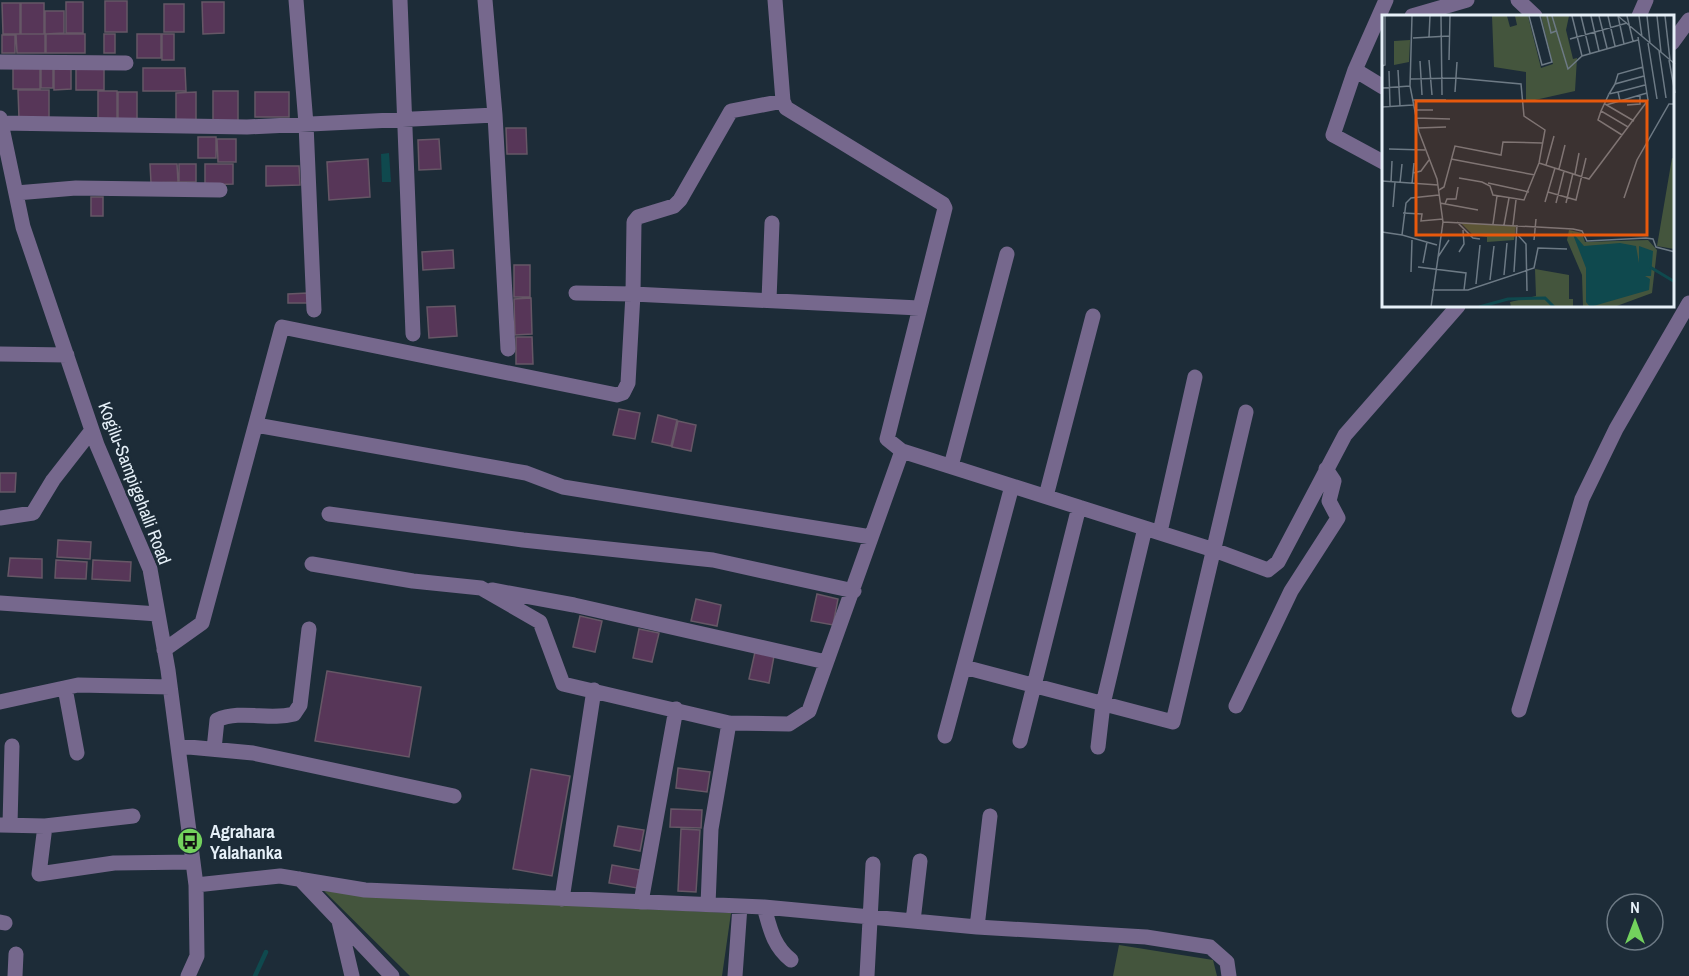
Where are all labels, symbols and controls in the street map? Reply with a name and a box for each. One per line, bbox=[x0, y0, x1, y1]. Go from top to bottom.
inset map bbox=[1382, 15, 1674, 308]
street label: Kogilu-Sampigehalli Road bbox=[92, 398, 178, 568]
place label: Agrahara Yalahanka bbox=[210, 819, 283, 865]
bus stop icon: Agrahara Yalahanka bbox=[175, 826, 205, 856]
north arrow bbox=[1605, 892, 1665, 952]
text: N bbox=[1630, 896, 1640, 918]

